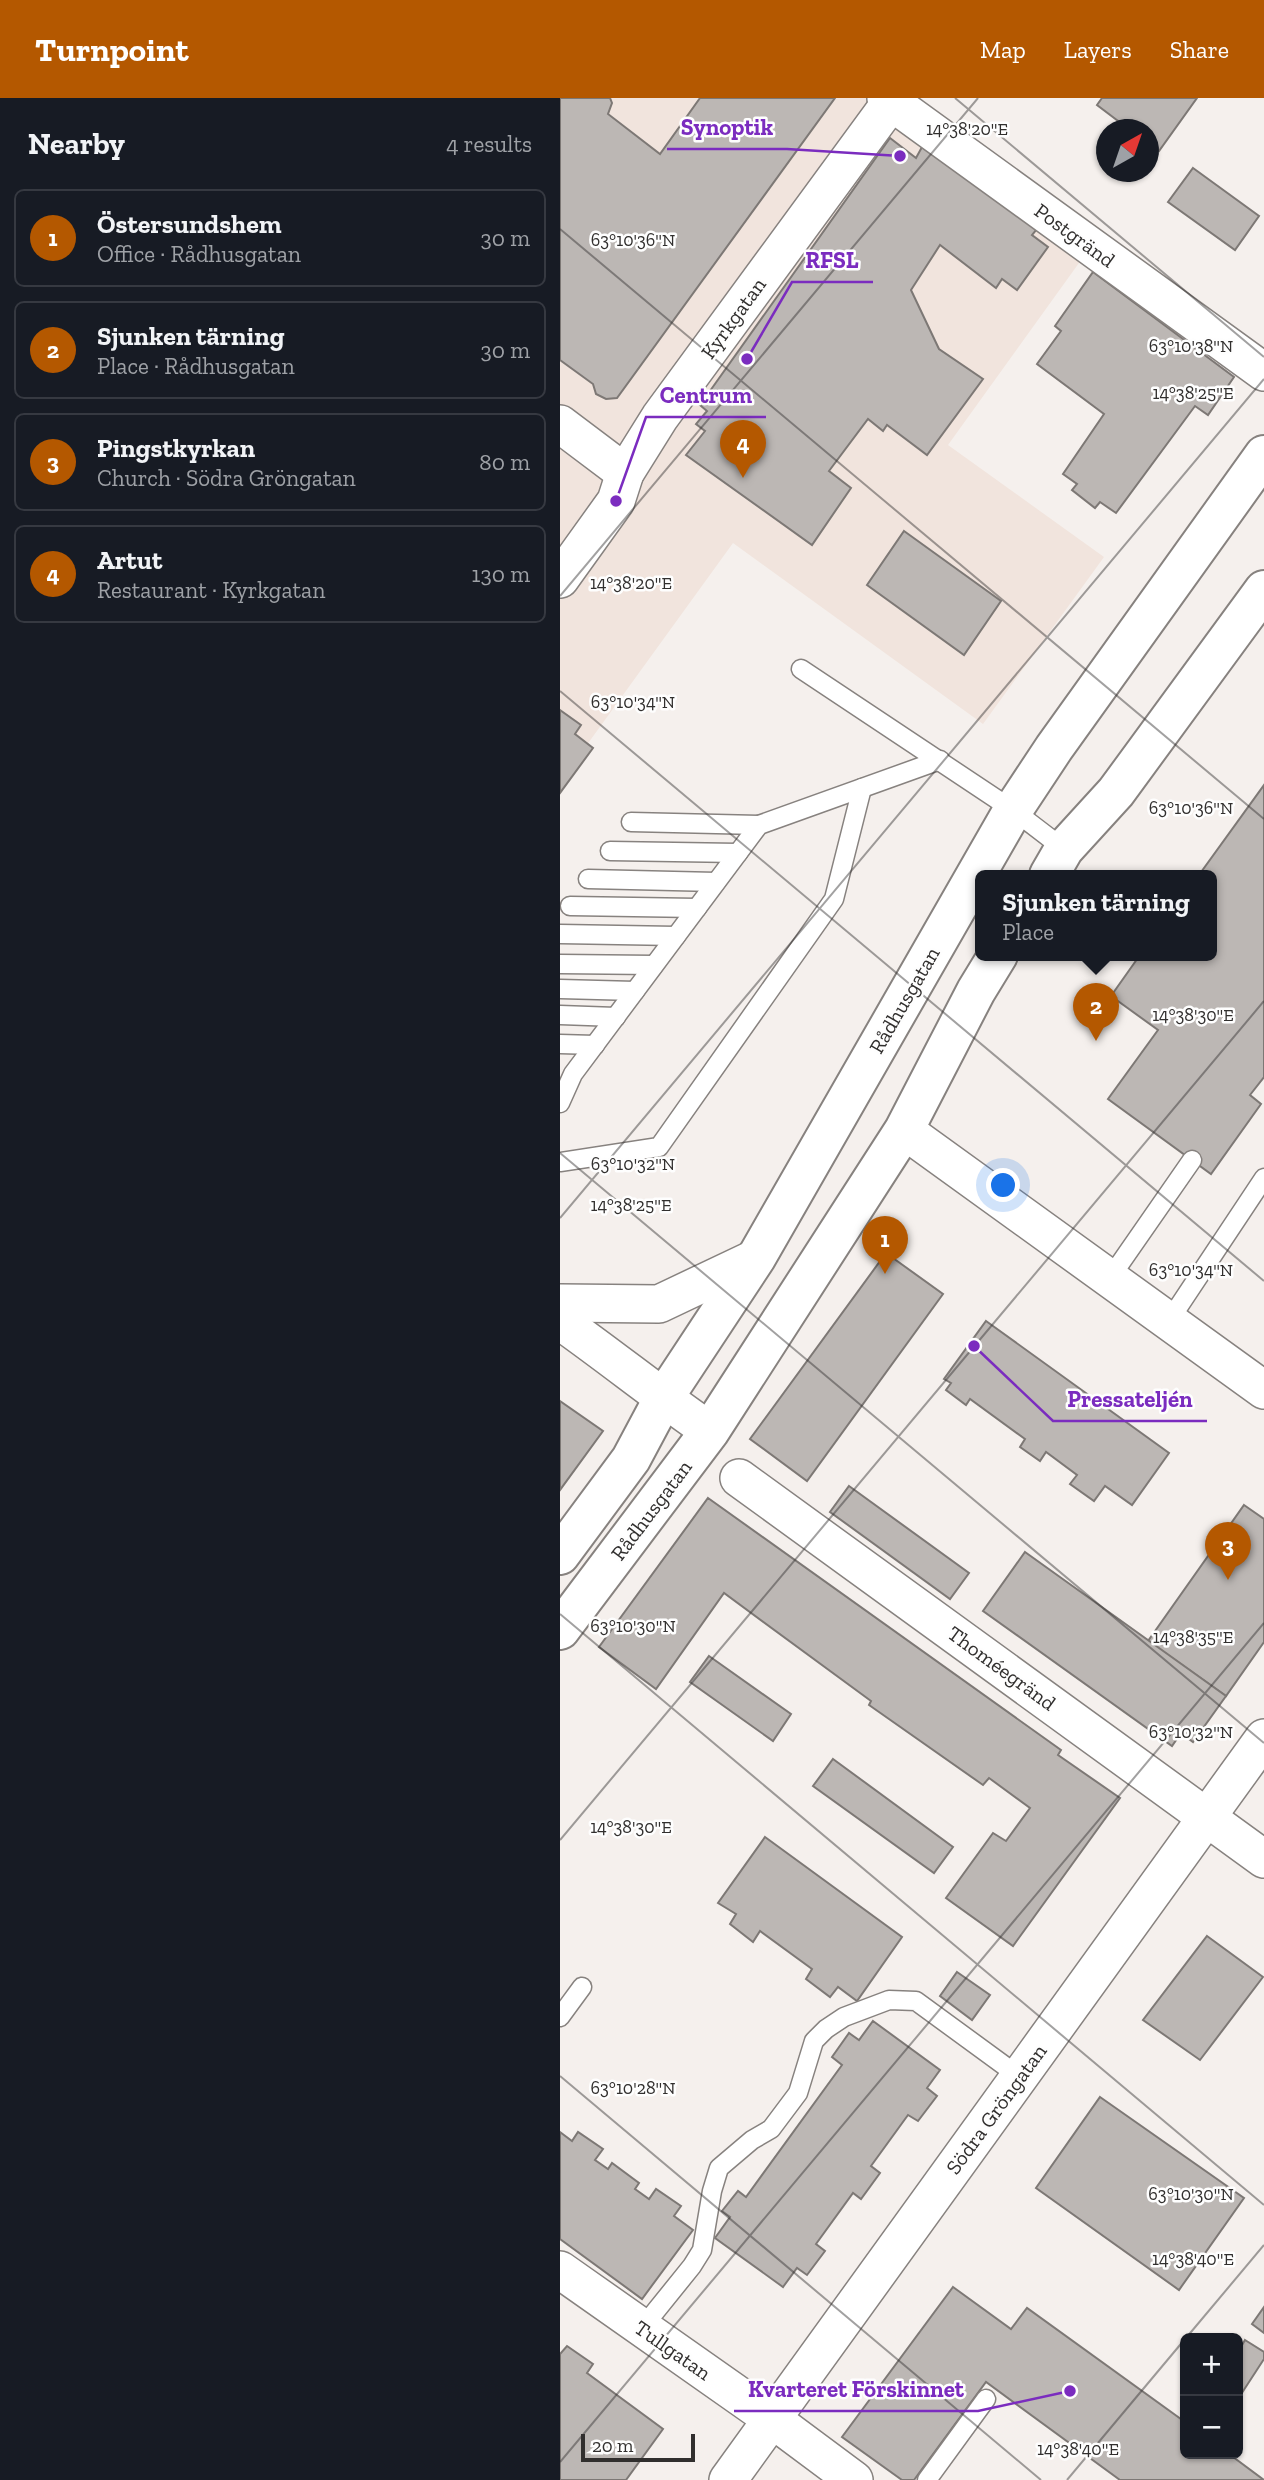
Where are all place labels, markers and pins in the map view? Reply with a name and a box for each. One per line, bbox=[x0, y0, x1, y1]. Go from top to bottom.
callout: Synoptik bbox=[667, 105, 787, 149]
callout: RFSL bbox=[792, 238, 873, 282]
callout: Centrum bbox=[646, 373, 766, 417]
pin: 4 bbox=[720, 420, 766, 478]
pin: 2 bbox=[1073, 983, 1119, 1041]
pin: 1 bbox=[862, 1216, 908, 1274]
callout: Pressateljén bbox=[1053, 1377, 1207, 1421]
pin: 3 bbox=[1205, 1522, 1251, 1580]
callout: Kvarteret Förskinnet bbox=[734, 2367, 978, 2411]

